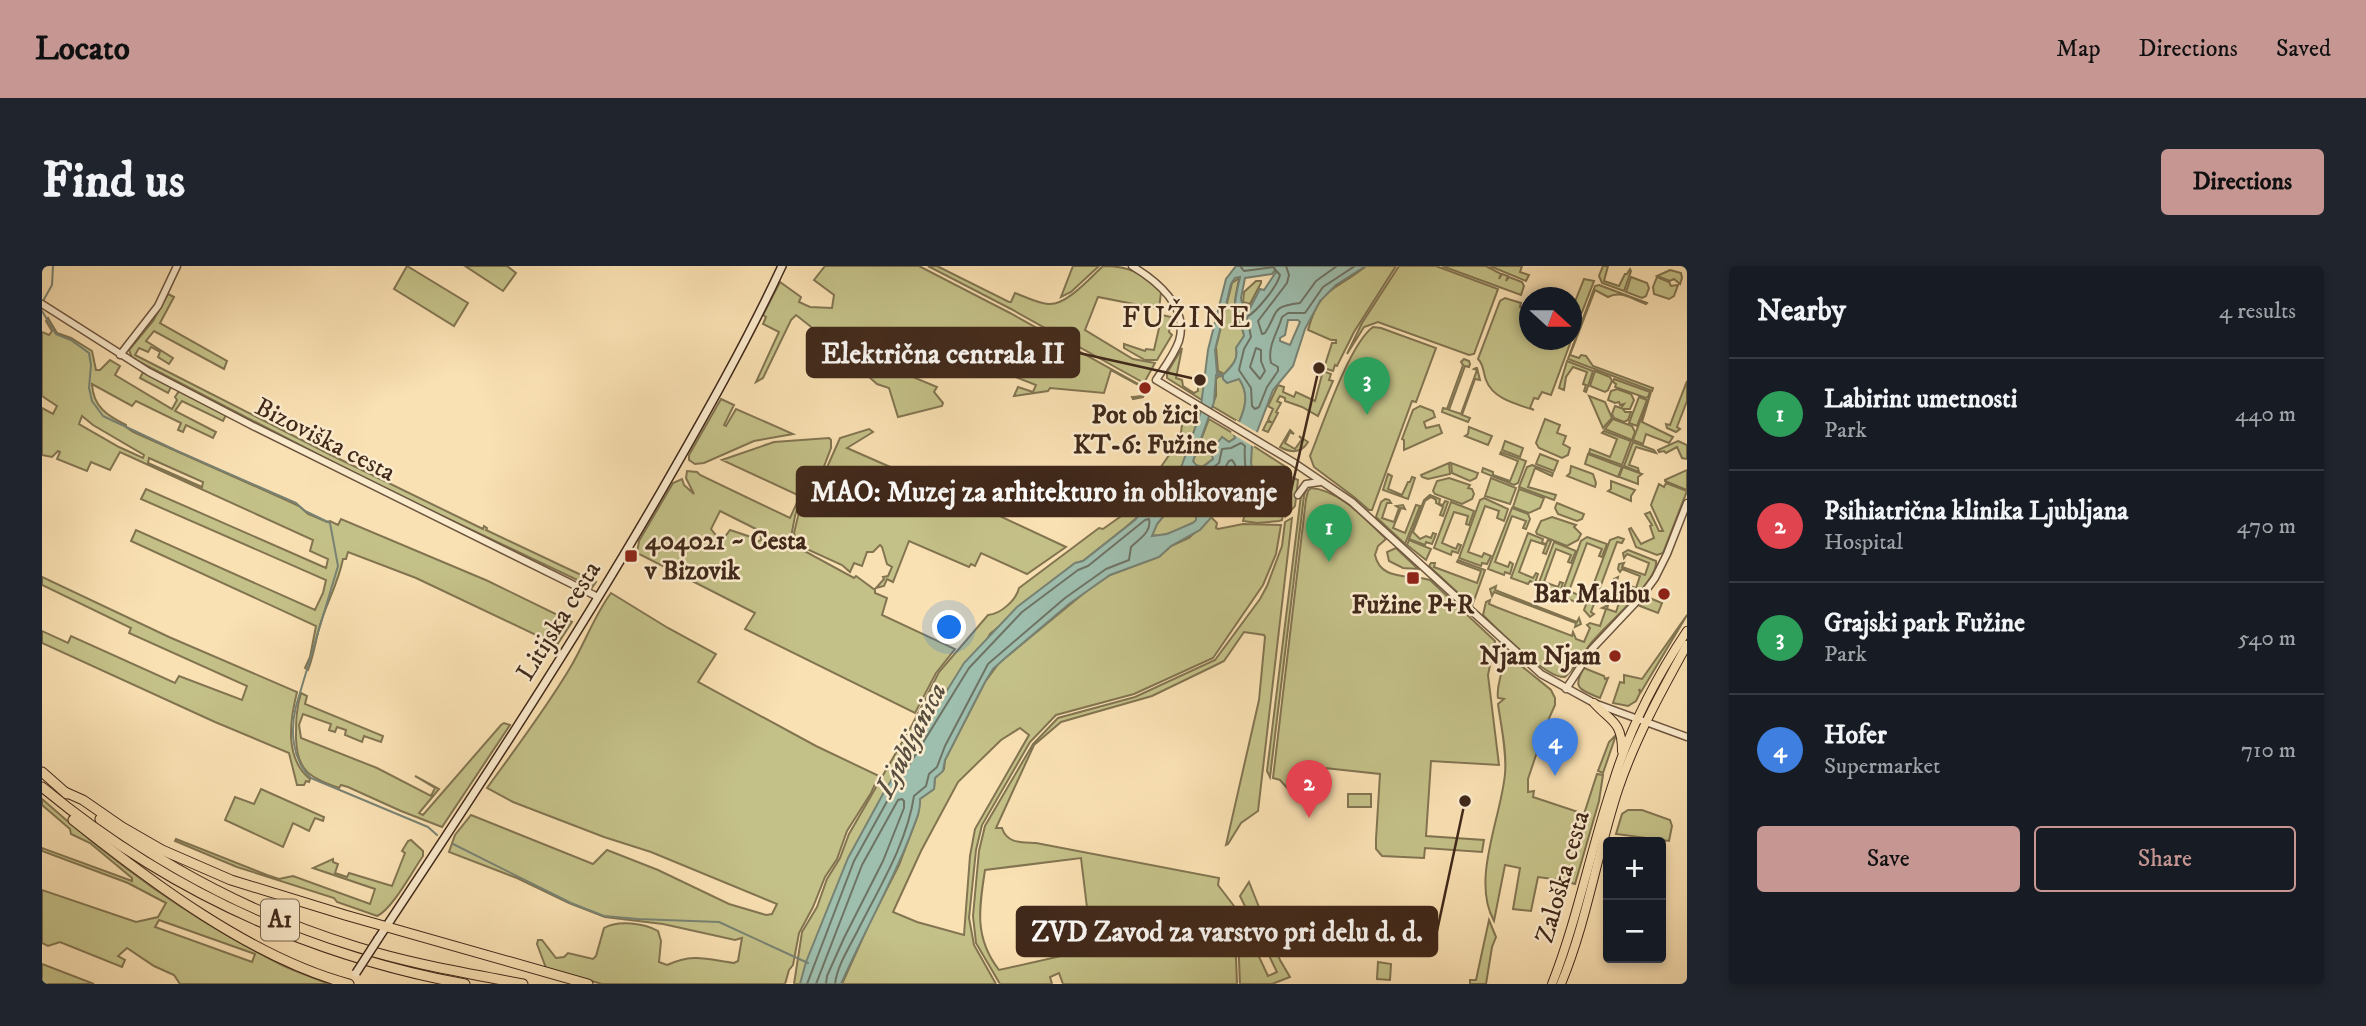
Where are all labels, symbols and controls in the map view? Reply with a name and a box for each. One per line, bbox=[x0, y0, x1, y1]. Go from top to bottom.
text: Locato bbox=[35, 29, 130, 70]
text: Map bbox=[2056, 34, 2101, 64]
text: Directions bbox=[2139, 34, 2238, 64]
text: Saved bbox=[2276, 34, 2331, 64]
button: Directions bbox=[2161, 149, 2324, 215]
text: Find us bbox=[42, 151, 185, 213]
north arrow bbox=[1519, 287, 1582, 350]
text: Nearby bbox=[1757, 293, 1846, 330]
text: 4 results bbox=[2219, 297, 2296, 326]
district label: FUŽINE bbox=[1121, 298, 1253, 337]
callout: Električna centrala II bbox=[807, 328, 1079, 377]
text: Električna centrala II bbox=[821, 337, 1065, 372]
pin: 3 bbox=[1344, 357, 1390, 415]
marker: Pot ob žici KT-6: Fužine bbox=[1137, 380, 1153, 396]
text: Labirint umetnosti bbox=[1824, 383, 2017, 416]
street label: Bizoviška cesta bbox=[249, 390, 401, 490]
place label: Pot ob žici KT-6: Fužine bbox=[1073, 399, 1217, 462]
text: 1 bbox=[1776, 400, 1784, 429]
text: 440 m bbox=[2235, 400, 2296, 429]
text: Park bbox=[1824, 416, 1867, 445]
callout: MAO: Muzej za arhitekturo in oblikovanje bbox=[797, 467, 1291, 516]
text: MAO: Muzej za arhitekturo in oblikovanje bbox=[811, 475, 1278, 510]
text: Psihiatrična klinika Ljubljana bbox=[1824, 495, 2128, 528]
pin: 1 bbox=[1306, 504, 1352, 562]
text: 2 bbox=[1774, 512, 1786, 541]
text: 470 m bbox=[2237, 512, 2296, 541]
place label: 404021 ~ Cesta v Bizovik bbox=[644, 525, 808, 588]
text: Hospital bbox=[1824, 528, 1903, 557]
marker: 404021 ~ Cesta v Bizovik bbox=[623, 548, 639, 564]
street label: Litijska cesta bbox=[509, 555, 609, 687]
marker: Fužine P+R bbox=[1405, 570, 1421, 586]
place label: Bar Malibu bbox=[1533, 578, 1650, 611]
marker: Bar Malibu bbox=[1656, 586, 1672, 602]
place label: Fužine P+R bbox=[1352, 589, 1475, 622]
text: Grajski park Fužine bbox=[1824, 607, 2025, 640]
your location bbox=[932, 610, 966, 644]
text: 3 bbox=[1776, 624, 1784, 653]
text: 540 m bbox=[2238, 624, 2296, 653]
place label: Njam Njam bbox=[1479, 640, 1601, 673]
text: Park bbox=[1824, 640, 1867, 669]
marker: Njam Njam bbox=[1607, 648, 1623, 664]
water label: Ljubljanica bbox=[866, 677, 955, 805]
pin: 4 bbox=[1532, 718, 1578, 776]
text: Hofer bbox=[1824, 719, 1887, 752]
text: 4 bbox=[1773, 736, 1787, 765]
text: 710 m bbox=[2241, 736, 2296, 765]
text: Supermarket bbox=[1824, 752, 1940, 781]
pin: 2 bbox=[1286, 760, 1332, 818]
street label: Zaloška cesta bbox=[1528, 807, 1598, 947]
button: Save bbox=[1757, 826, 2020, 892]
button: Share bbox=[2034, 826, 2296, 892]
map controls bbox=[1603, 837, 1666, 963]
button: + bbox=[1603, 837, 1666, 900]
road number: A1 bbox=[261, 900, 299, 940]
button: − bbox=[1603, 900, 1666, 963]
callout: ZVD Zavod za varstvo pri delu d. d. bbox=[1017, 907, 1437, 956]
text: ZVD Zavod za varstvo pri delu d. d. bbox=[1031, 915, 1423, 950]

